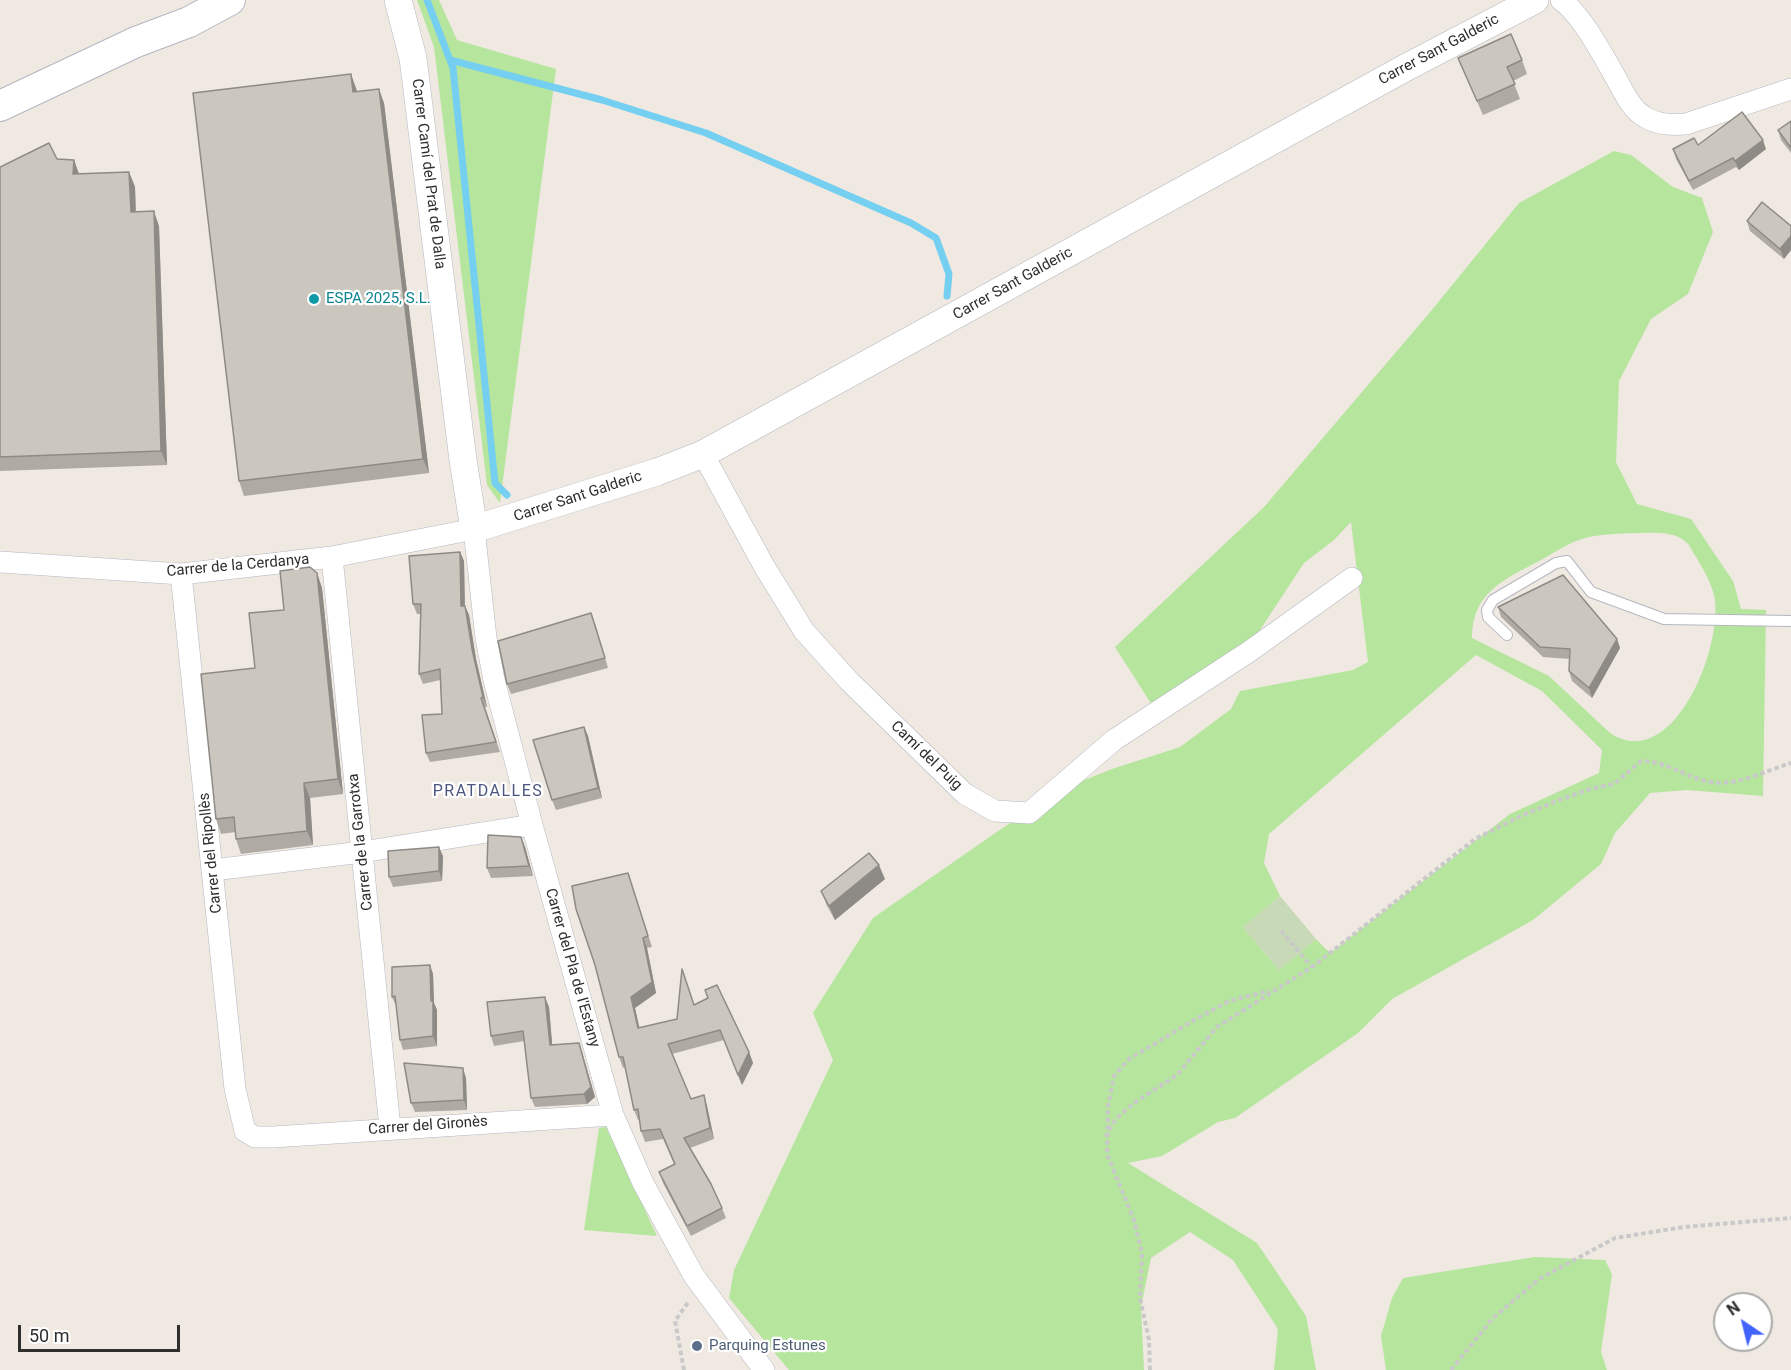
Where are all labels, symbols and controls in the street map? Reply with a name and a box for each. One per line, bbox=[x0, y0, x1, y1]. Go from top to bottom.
street label: Carrer Sant Galderic bbox=[1376, 11, 1502, 89]
street label: Carrer Camí del Prat de Dalla bbox=[407, 78, 449, 270]
street label: Carrer Sant Galderic bbox=[950, 244, 1076, 324]
place label: ESPA 2025, S.L. bbox=[326, 290, 431, 308]
marker: ESPA 2025, S.L. bbox=[307, 292, 321, 306]
street label: Carrer Sant Galderic bbox=[512, 468, 644, 526]
street label: Carrer de la Cerdanya bbox=[166, 551, 310, 581]
street label: Camí del Puig bbox=[887, 718, 965, 794]
street label: Carrer de la Garrotxa bbox=[345, 773, 377, 911]
district label: PRATDALLES bbox=[433, 782, 543, 802]
street label: Carrer del Ripollès bbox=[196, 792, 226, 914]
street label: Carrer del Pla de l'Estany bbox=[541, 886, 603, 1050]
street label: Carrer del Gironès bbox=[368, 1113, 488, 1139]
north arrow bbox=[1713, 1292, 1773, 1352]
text: N bbox=[1723, 1297, 1744, 1320]
scale bar bbox=[21, 1313, 183, 1351]
text: 50 m bbox=[29, 1325, 69, 1346]
place label: Parquing Estunes bbox=[709, 1337, 826, 1355]
marker: Parquing Estunes bbox=[690, 1339, 704, 1353]

